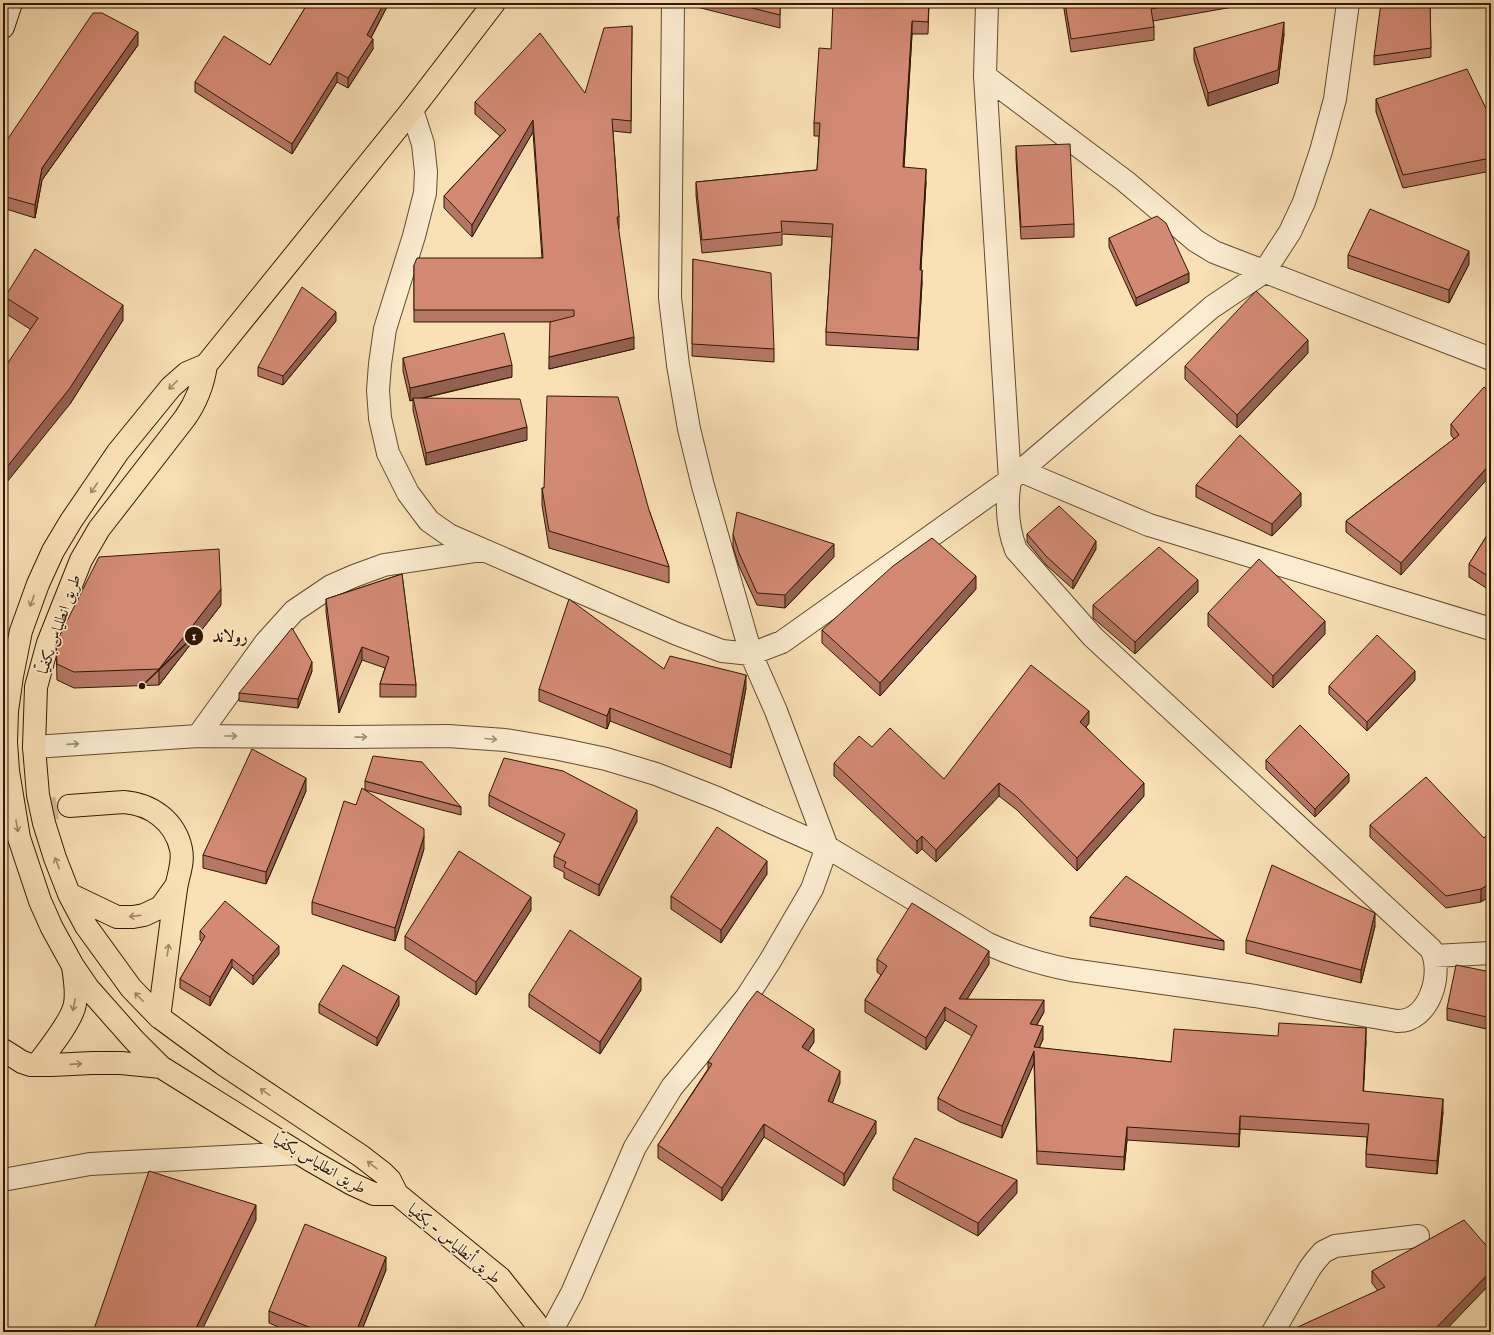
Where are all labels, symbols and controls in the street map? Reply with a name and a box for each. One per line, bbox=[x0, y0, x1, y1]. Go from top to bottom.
one-way arrow bbox=[168, 380, 178, 390]
one-way arrow bbox=[90, 482, 98, 493]
street label: طريق انطلياس بكفيّا bbox=[31, 571, 86, 677]
one-way arrow bbox=[27, 595, 35, 607]
callout: رولاند bbox=[184, 621, 256, 650]
text: رولاند bbox=[212, 627, 248, 648]
text: 1 bbox=[192, 629, 197, 644]
one-way arrow bbox=[224, 732, 237, 740]
one-way arrow bbox=[354, 733, 367, 741]
one-way arrow bbox=[484, 736, 497, 743]
one-way arrow bbox=[66, 741, 79, 748]
one-way arrow bbox=[13, 819, 21, 832]
one-way arrow bbox=[52, 858, 60, 870]
one-way arrow bbox=[129, 912, 142, 920]
one-way arrow bbox=[164, 944, 172, 957]
one-way arrow bbox=[134, 992, 144, 1002]
one-way arrow bbox=[69, 998, 77, 1011]
one-way arrow bbox=[69, 1060, 82, 1067]
one-way arrow bbox=[260, 1088, 271, 1096]
street label: طريق انطلياس بكفيّا bbox=[269, 1127, 371, 1199]
one-way arrow bbox=[367, 1161, 378, 1169]
street label: طريق أنطلياس - بكفيا bbox=[403, 1197, 506, 1289]

